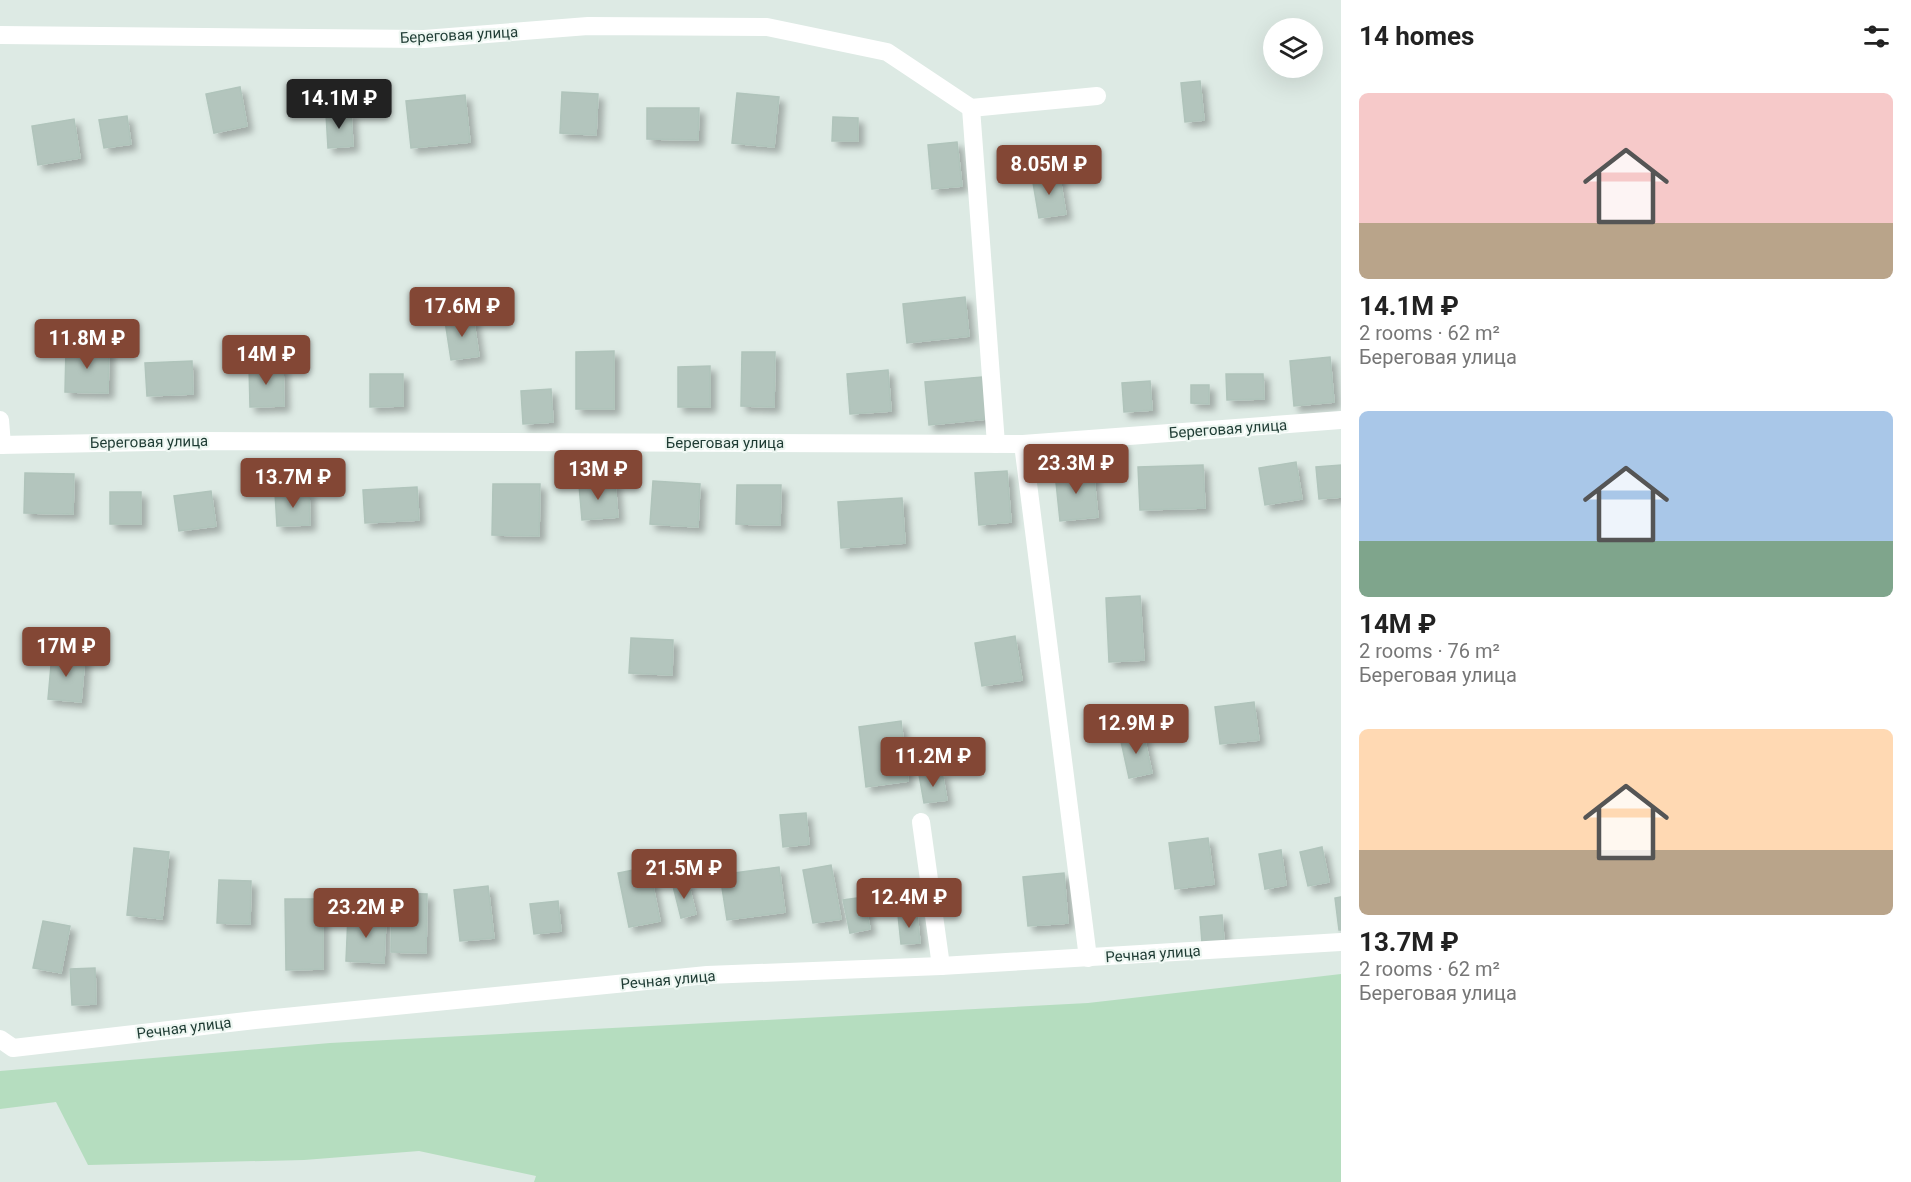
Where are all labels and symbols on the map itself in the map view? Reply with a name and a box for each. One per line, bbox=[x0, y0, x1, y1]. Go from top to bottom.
street label: Береговая улица bbox=[399, 23, 519, 47]
pin: 14.1M ₽ bbox=[284, 79, 394, 130]
pin: 8.05M ₽ bbox=[994, 145, 1104, 196]
pin: 17.6M ₽ bbox=[407, 287, 517, 338]
pin: 11.8M ₽ bbox=[32, 319, 142, 370]
pin: 14M ₽ bbox=[224, 335, 308, 386]
street label: Береговая улица bbox=[1168, 416, 1288, 442]
street label: Береговая улица bbox=[90, 432, 208, 452]
street label: Береговая улица bbox=[666, 434, 784, 452]
pin: 23.3M ₽ bbox=[1021, 444, 1131, 495]
pin: 13M ₽ bbox=[556, 450, 640, 501]
pin: 13.7M ₽ bbox=[238, 458, 348, 509]
pin: 17M ₽ bbox=[24, 627, 108, 678]
pin: 12.9M ₽ bbox=[1081, 704, 1191, 755]
pin: 11.2M ₽ bbox=[878, 737, 988, 788]
pin: 21.5M ₽ bbox=[629, 849, 739, 900]
pin: 12.4M ₽ bbox=[854, 878, 964, 929]
pin: 23.2M ₽ bbox=[311, 888, 421, 939]
street label: Речная улица bbox=[1105, 942, 1201, 966]
street label: Речная улица bbox=[620, 967, 716, 993]
street label: Речная улица bbox=[136, 1013, 232, 1043]

